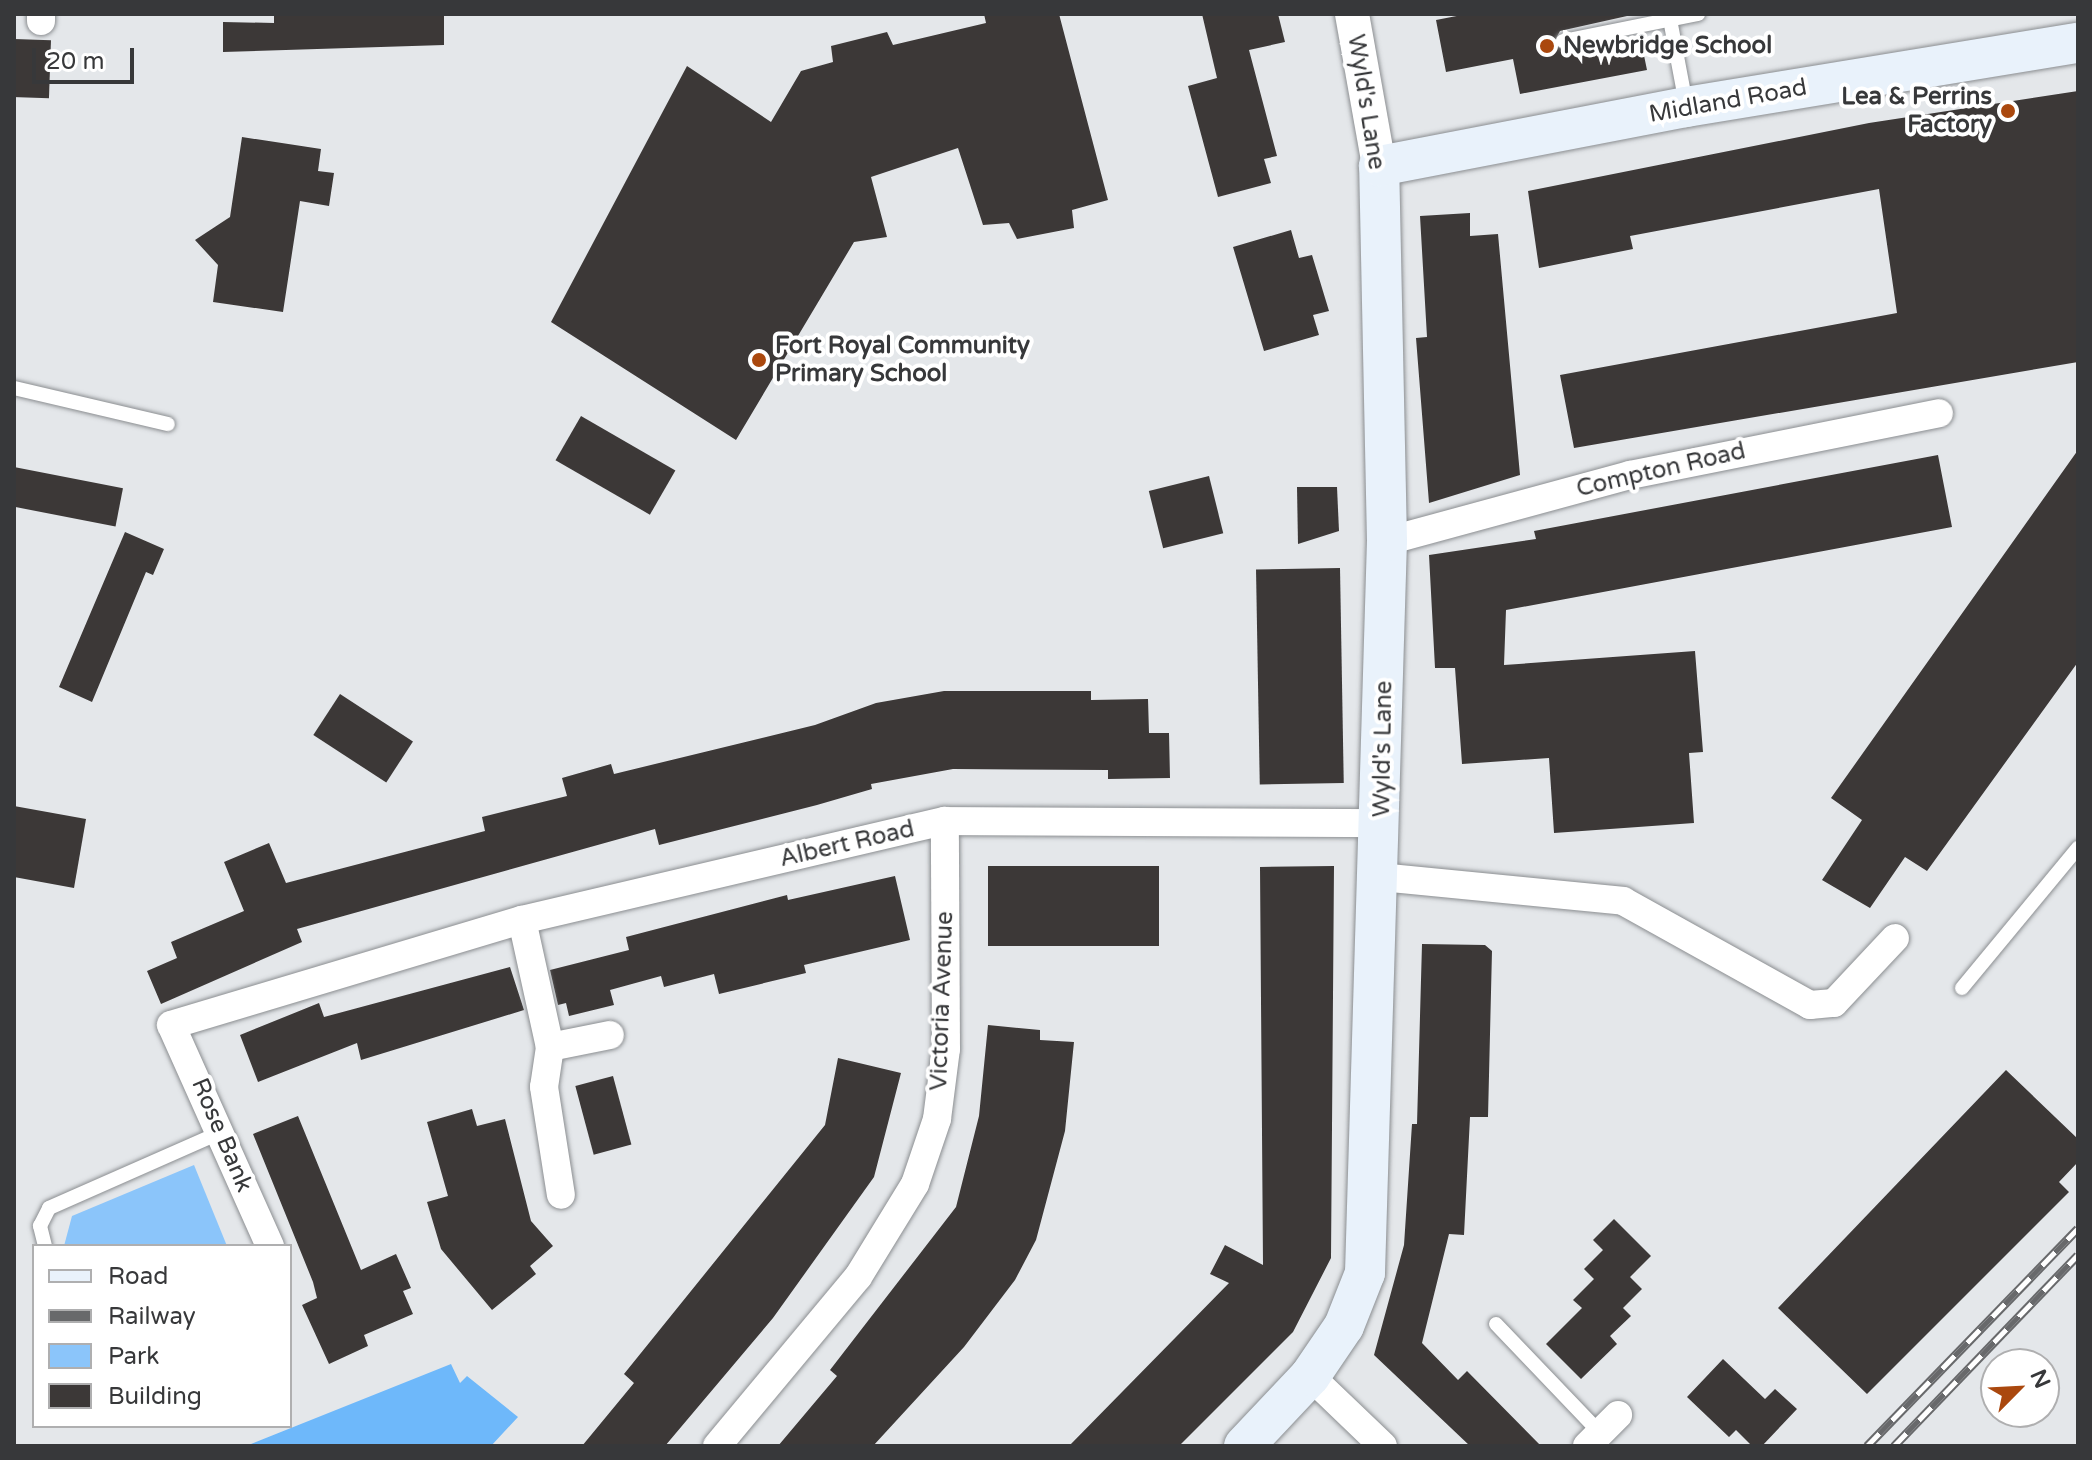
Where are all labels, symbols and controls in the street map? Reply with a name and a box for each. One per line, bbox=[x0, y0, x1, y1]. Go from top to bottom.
scale bar bbox=[36, 32, 138, 82]
street label: Wyld's Lane bbox=[1341, 32, 1391, 172]
place label: Newbridge School bbox=[1563, 32, 1772, 60]
marker: Newbridge School bbox=[1538, 37, 1556, 55]
text: 20 m bbox=[46, 47, 104, 76]
street label: Midland Road bbox=[1647, 73, 1809, 129]
place label: Lea & Perrins Factory bbox=[1841, 83, 1992, 139]
marker: Lea & Perrins Factory bbox=[1999, 102, 2017, 120]
place label: Fort Royal Community Primary School bbox=[775, 332, 1030, 388]
marker: Fort Royal Community Primary School bbox=[750, 351, 768, 369]
street label: Compton Road bbox=[1574, 437, 1748, 503]
street label: Wyld's Lane bbox=[1367, 680, 1399, 818]
street label: Albert Road bbox=[777, 815, 917, 873]
street label: Victoria Avenue bbox=[924, 911, 960, 1091]
street label: Rose Bank bbox=[185, 1074, 259, 1196]
legend bbox=[32, 1244, 292, 1428]
text: Road bbox=[108, 1262, 168, 1291]
text: Railway bbox=[108, 1302, 196, 1331]
text: Park bbox=[108, 1342, 159, 1371]
north arrow bbox=[1980, 1348, 2060, 1428]
text: N bbox=[2025, 1366, 2056, 1392]
text: Building bbox=[108, 1382, 202, 1411]

